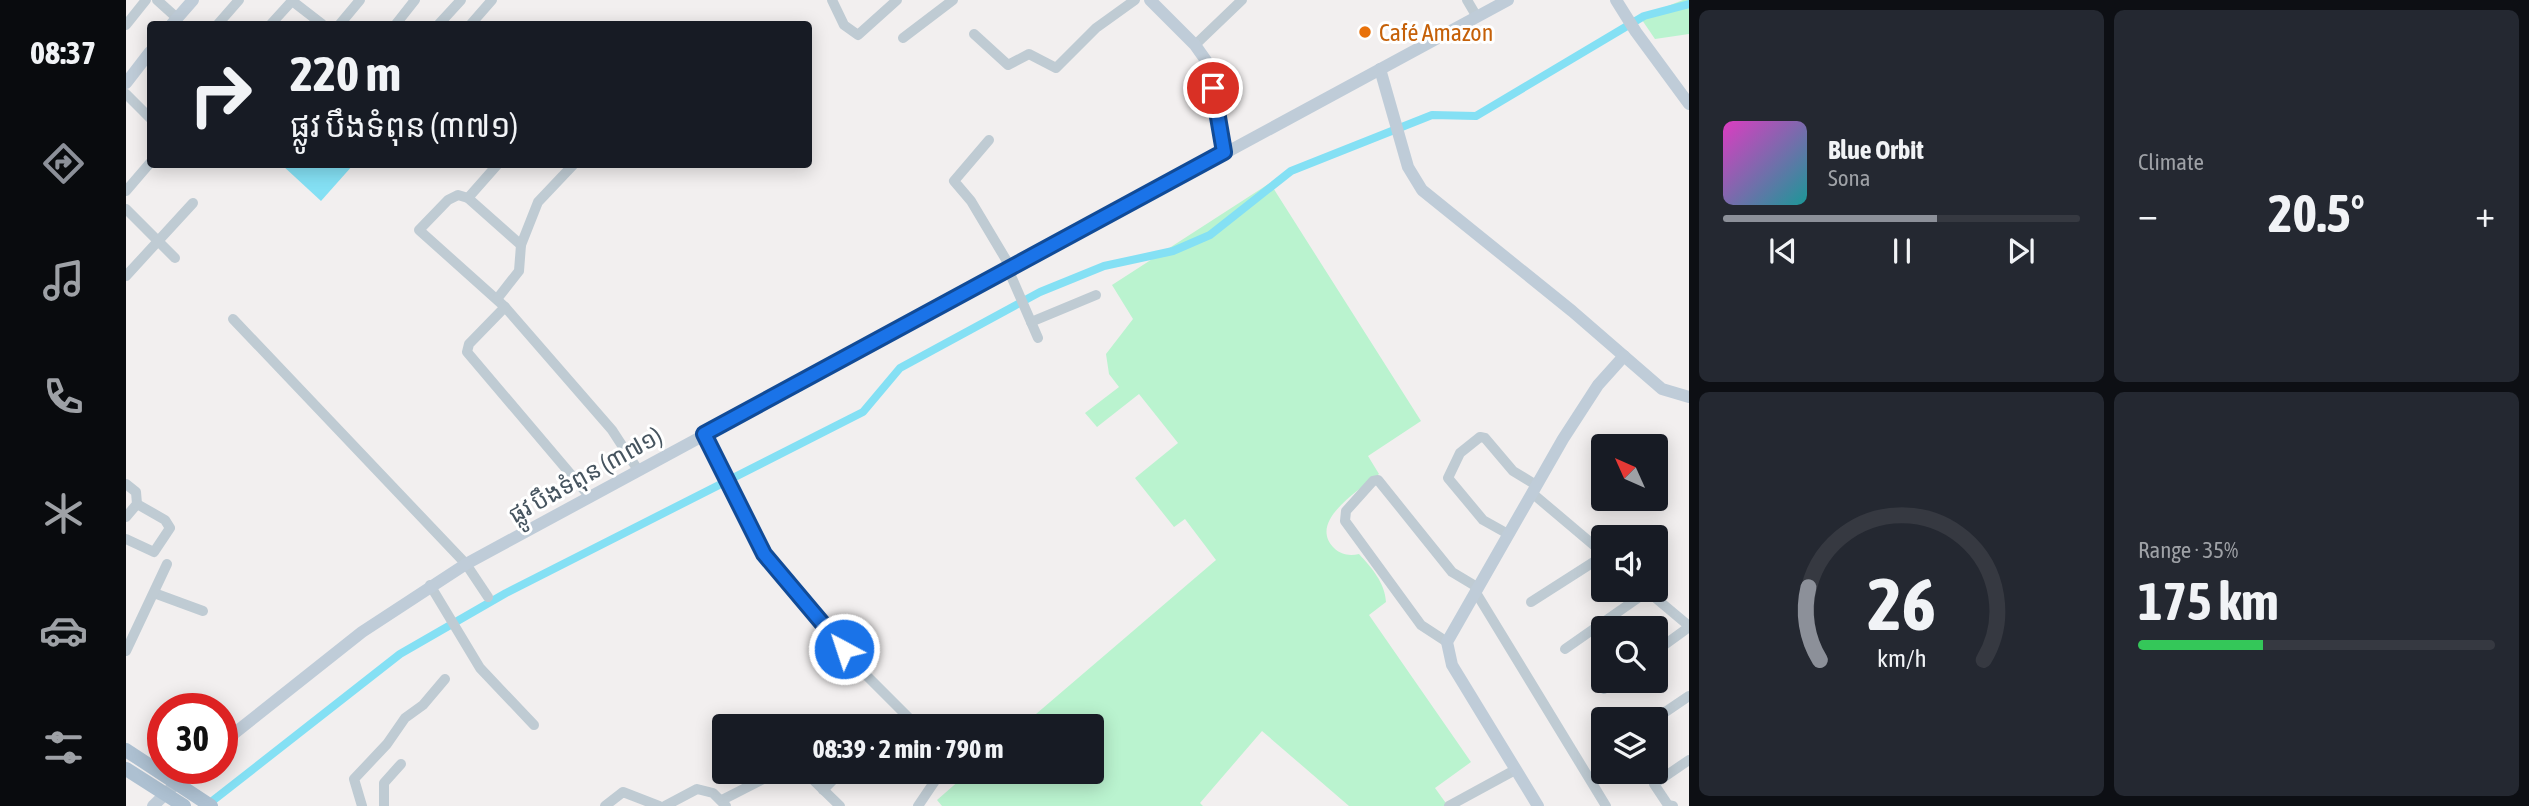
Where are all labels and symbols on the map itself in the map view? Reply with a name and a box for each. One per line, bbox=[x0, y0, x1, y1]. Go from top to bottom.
place label: Café Amazon bbox=[1379, 19, 1493, 46]
marker: Café Amazon bbox=[1357, 24, 1373, 40]
pin bbox=[1183, 58, 1243, 118]
street label: ផ្លូវ បឹងទំពុន (៣៧១) bbox=[503, 421, 671, 536]
north arrow bbox=[1591, 434, 1668, 511]
position arrow bbox=[807, 612, 881, 686]
speed limit sign: 30 bbox=[147, 693, 238, 784]

